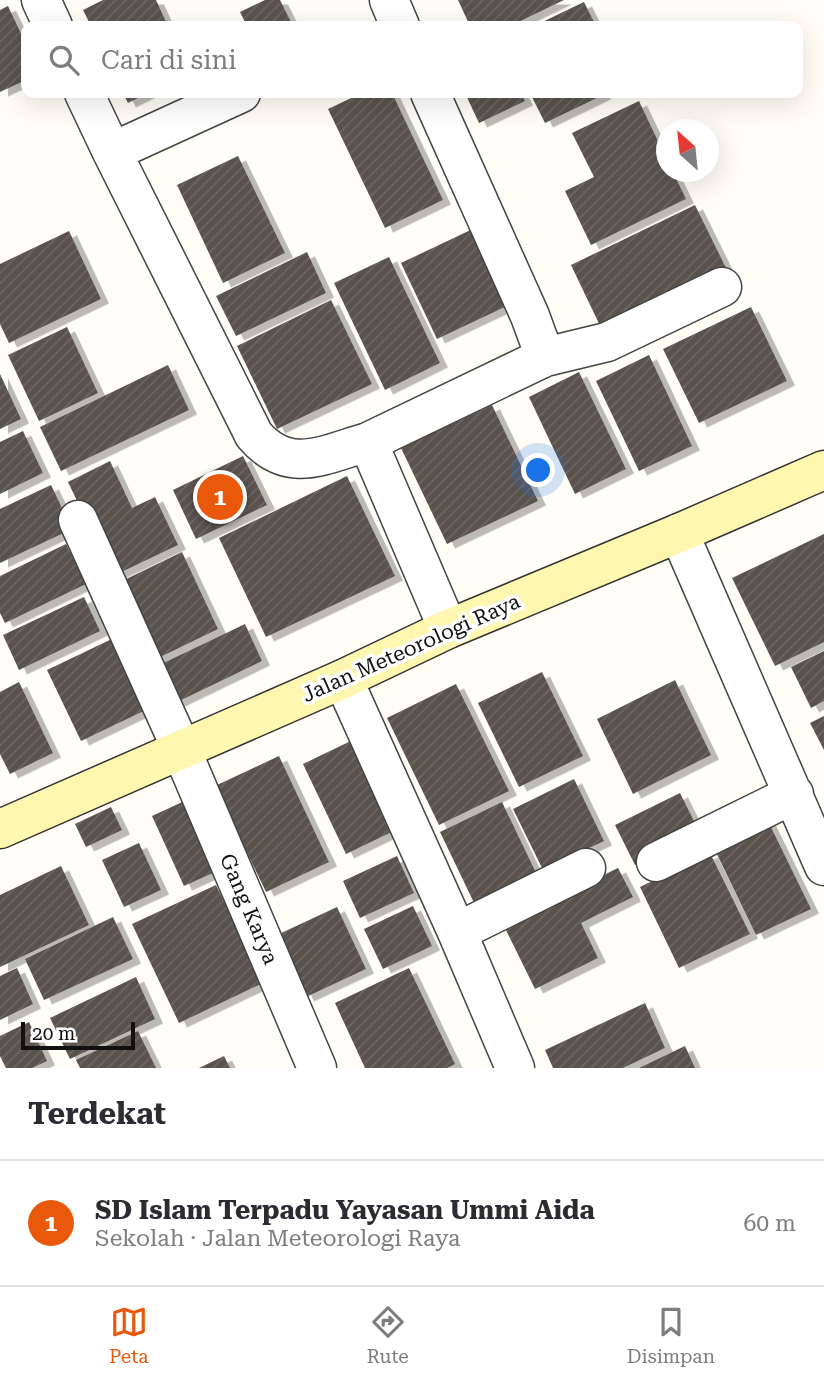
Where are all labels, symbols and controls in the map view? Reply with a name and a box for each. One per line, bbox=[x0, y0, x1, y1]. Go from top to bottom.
search box bbox=[21, 21, 803, 98]
icon: search bbox=[45, 41, 83, 79]
text: Cari di sini bbox=[101, 45, 237, 75]
north arrow bbox=[656, 119, 719, 182]
your location bbox=[521, 453, 555, 487]
pin: 1 bbox=[197, 471, 243, 523]
street label: Jalan Meteorologi Raya bbox=[298, 589, 524, 707]
street label: Gang Karya bbox=[215, 850, 283, 968]
scale bar bbox=[21, 1019, 135, 1051]
text: 20 m bbox=[32, 1022, 75, 1045]
text: Terdekat bbox=[28, 1096, 166, 1131]
text: SD Islam Terpadu Yayasan Ummi Aida bbox=[95, 1195, 595, 1225]
text: 1 bbox=[45, 1210, 57, 1237]
text: 60 m bbox=[743, 1210, 796, 1237]
text: Sekolah · Jalan Meteorologi Raya bbox=[95, 1225, 461, 1252]
tab: Peta bbox=[109, 1303, 149, 1368]
tab: Rute bbox=[367, 1303, 409, 1368]
tab: Disimpan bbox=[627, 1303, 715, 1368]

